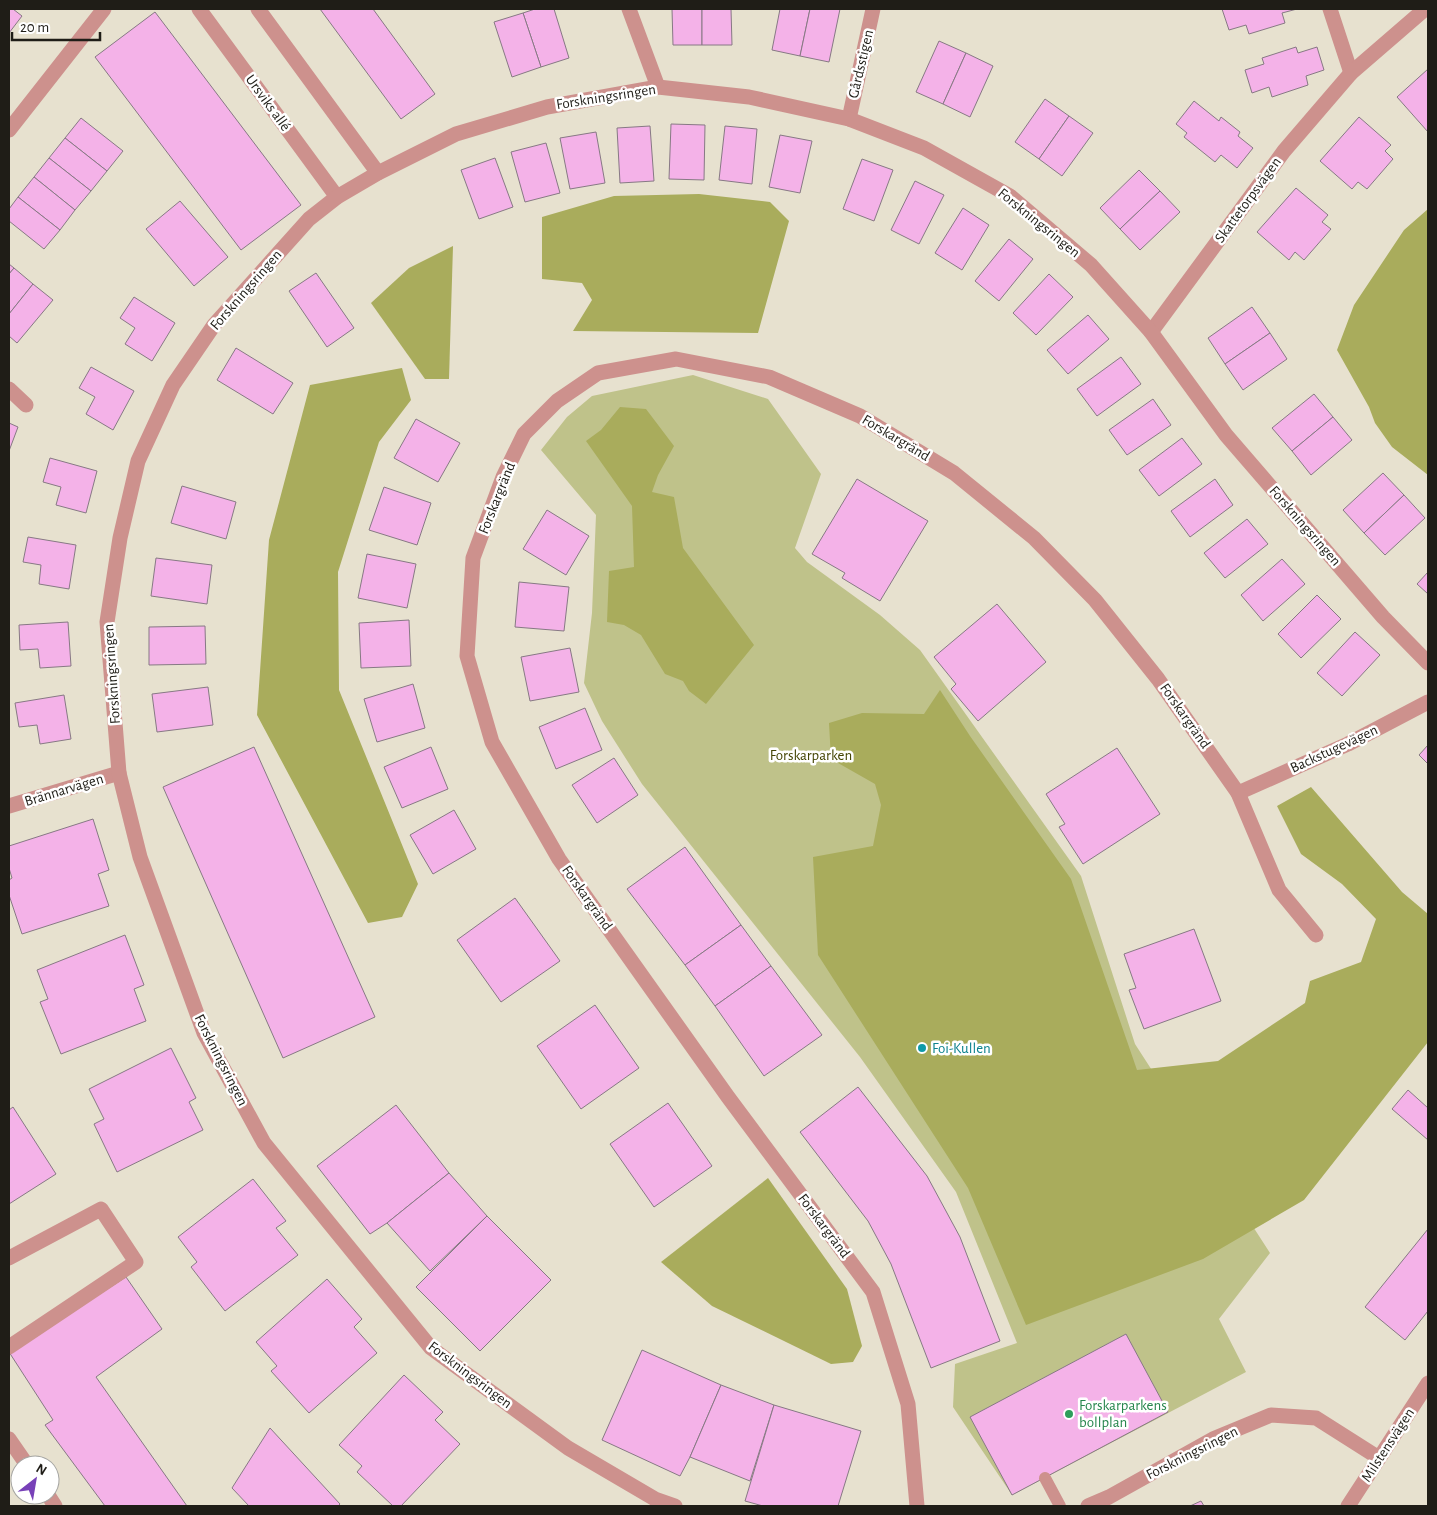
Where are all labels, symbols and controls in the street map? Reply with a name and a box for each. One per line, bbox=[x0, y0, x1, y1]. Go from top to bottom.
scale bar bbox=[12, 10, 100, 42]
text: 20 m bbox=[20, 20, 49, 35]
street label: Gårdsstigen bbox=[846, 28, 876, 100]
street label: Ursviks allé bbox=[243, 72, 293, 134]
street label: Forskningsringen bbox=[555, 82, 657, 112]
street label: Skattetorpsvägen bbox=[1212, 155, 1284, 245]
street label: Forskningsringen bbox=[995, 186, 1083, 260]
street label: Forskningsringen bbox=[207, 247, 285, 333]
street label: Forskargränd bbox=[860, 412, 933, 464]
street label: Forskargränd bbox=[476, 460, 518, 536]
street label: Forskningsringen bbox=[1266, 483, 1344, 569]
street label: Forskningsringen bbox=[101, 623, 123, 725]
street label: Forskargränd bbox=[1157, 681, 1213, 752]
street label: Backstugevägen bbox=[1288, 722, 1380, 776]
park label: Forskarparken bbox=[770, 748, 852, 763]
street label: Brännarvägen bbox=[23, 771, 105, 809]
street label: Forskargränd bbox=[559, 863, 615, 934]
street label: Forskningsringen bbox=[191, 1012, 251, 1108]
place label: Foi-Kullen bbox=[932, 1041, 991, 1056]
marker: Foi-Kullen bbox=[916, 1042, 928, 1054]
street label: Forskargränd bbox=[795, 1191, 853, 1261]
street label: Forskningsringen bbox=[425, 1339, 515, 1411]
place label: Forskarparkens bollplan bbox=[1079, 1398, 1167, 1430]
street label: Milstensvägen bbox=[1359, 1405, 1417, 1485]
marker: Forskarparkens bollplan bbox=[1063, 1408, 1075, 1420]
street label: Forskningsringen bbox=[1144, 1423, 1240, 1483]
north arrow bbox=[10, 1455, 60, 1505]
text: N bbox=[33, 1461, 49, 1478]

